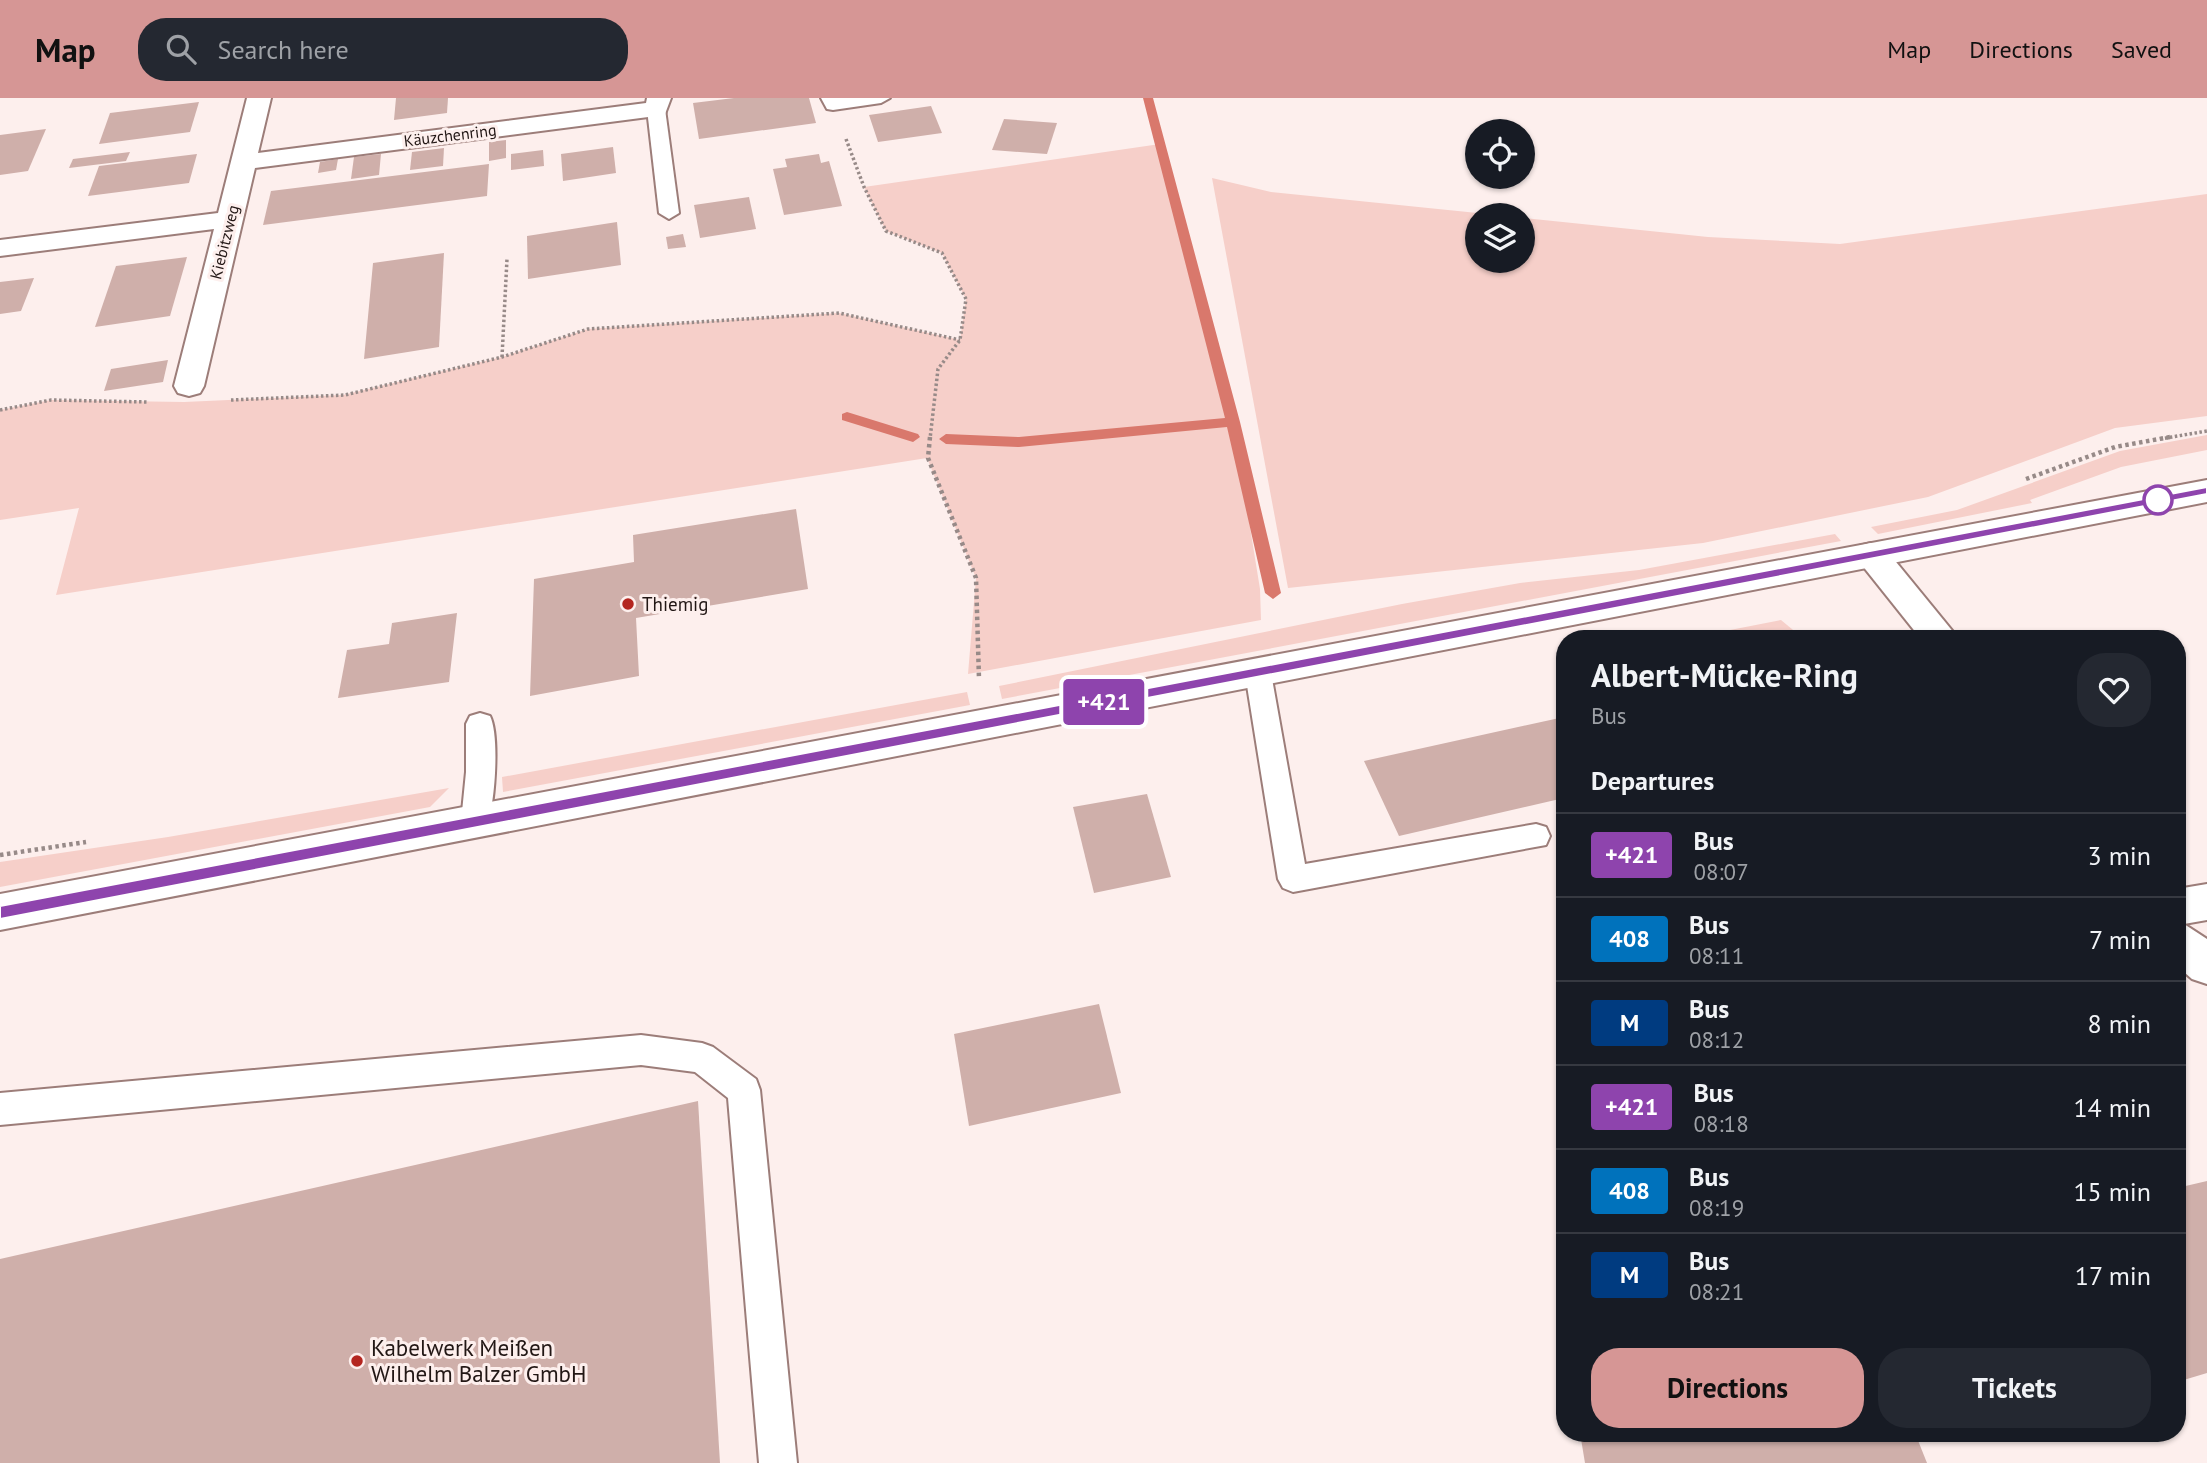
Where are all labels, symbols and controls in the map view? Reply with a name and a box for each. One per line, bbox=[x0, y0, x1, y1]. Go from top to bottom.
search box bbox=[138, 18, 628, 81]
text: Map bbox=[35, 28, 96, 71]
icon: search bbox=[162, 30, 200, 68]
text: Search here bbox=[218, 33, 349, 66]
text: Map bbox=[1887, 34, 1931, 65]
text: Directions bbox=[1969, 34, 2073, 65]
text: Saved bbox=[2111, 34, 2172, 65]
street label: Käuzchenring bbox=[403, 119, 497, 151]
map controls bbox=[1465, 119, 1535, 273]
button: locate bbox=[1465, 119, 1535, 189]
street label: Kiebitzweg bbox=[205, 203, 243, 281]
button: layers bbox=[1465, 203, 1535, 273]
unlabelled marker bbox=[2143, 485, 2173, 515]
place label: Thiemig bbox=[642, 592, 708, 616]
marker: Thiemig bbox=[620, 596, 636, 612]
text: Albert-Mücke-Ring bbox=[1591, 653, 1858, 696]
button: heart bbox=[2077, 653, 2151, 727]
line badge: +421 bbox=[1055, 679, 1153, 725]
text: +421 bbox=[1077, 686, 1131, 717]
text: Bus bbox=[1591, 701, 1627, 730]
text: Departures bbox=[1591, 764, 1714, 797]
text: Bus bbox=[1693, 824, 1734, 857]
text: +421 bbox=[1605, 839, 1658, 870]
text: 3 min bbox=[2088, 839, 2151, 872]
text: 08:07 bbox=[1693, 857, 1749, 886]
text: Bus bbox=[1689, 908, 1729, 941]
text: 408 bbox=[1609, 923, 1650, 954]
text: 7 min bbox=[2089, 923, 2151, 956]
text: 08:11 bbox=[1689, 941, 1744, 970]
text: Bus bbox=[1689, 992, 1729, 1025]
text: M bbox=[1620, 1007, 1639, 1038]
text: 8 min bbox=[2088, 1007, 2151, 1040]
text: 08:12 bbox=[1689, 1025, 1744, 1054]
text: Bus bbox=[1693, 1076, 1734, 1109]
text: +421 bbox=[1605, 1091, 1658, 1122]
text: 14 min bbox=[2073, 1091, 2151, 1124]
text: 08:18 bbox=[1693, 1109, 1749, 1138]
text: Bus bbox=[1689, 1160, 1729, 1193]
text: 408 bbox=[1609, 1175, 1650, 1206]
text: 15 min bbox=[2073, 1175, 2151, 1208]
text: 08:19 bbox=[1689, 1193, 1744, 1222]
text: Bus bbox=[1689, 1244, 1729, 1277]
text: M bbox=[1620, 1259, 1639, 1290]
text: 17 min bbox=[2075, 1259, 2151, 1292]
text: 08:21 bbox=[1689, 1277, 1744, 1306]
place label: Kabelwerk Meißen Wilhelm Balzer GmbH bbox=[371, 1333, 586, 1388]
button: Directions bbox=[1591, 1348, 1864, 1428]
button: Tickets bbox=[1878, 1348, 2151, 1428]
marker: Kabelwerk Meißen Wilhelm Balzer GmbH bbox=[349, 1353, 365, 1369]

